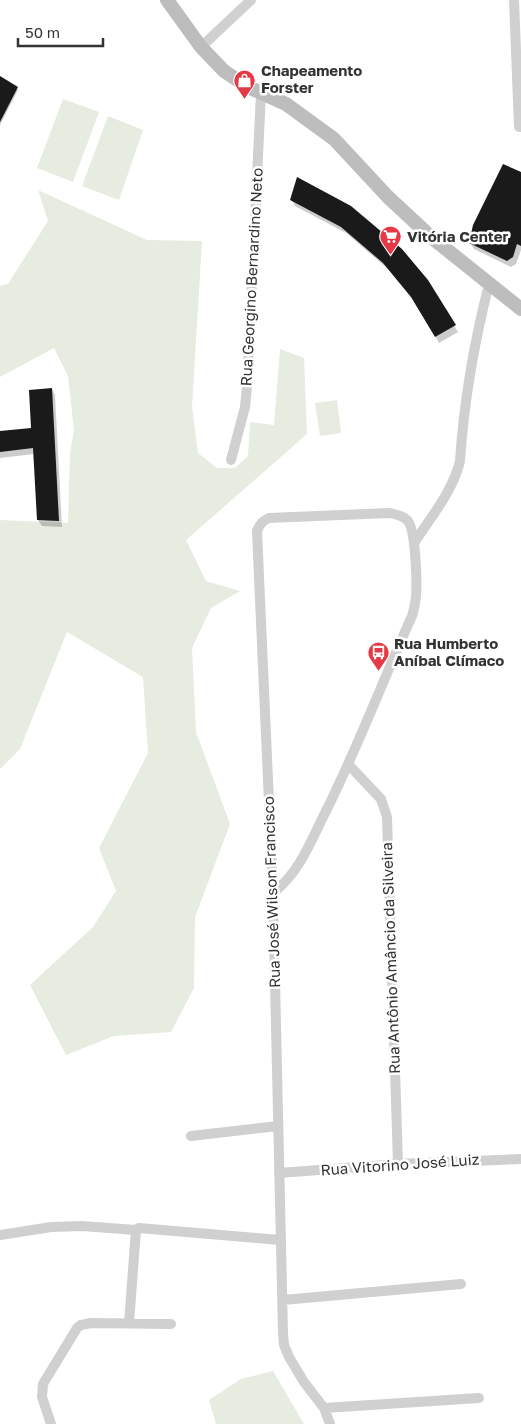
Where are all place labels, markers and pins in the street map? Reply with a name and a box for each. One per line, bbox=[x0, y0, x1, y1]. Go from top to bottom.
place label: Chapeamento Forster bbox=[261, 61, 362, 96]
shop icon: Chapeamento Forster bbox=[233, 68, 257, 99]
supermarket icon: Vitória Center bbox=[379, 225, 403, 256]
place label: Vitória Center bbox=[407, 227, 509, 245]
place label: Rua Humberto Aníbal Clímaco bbox=[394, 634, 504, 669]
bus stop icon: Rua Humberto Aníbal Clímaco bbox=[366, 641, 390, 672]

